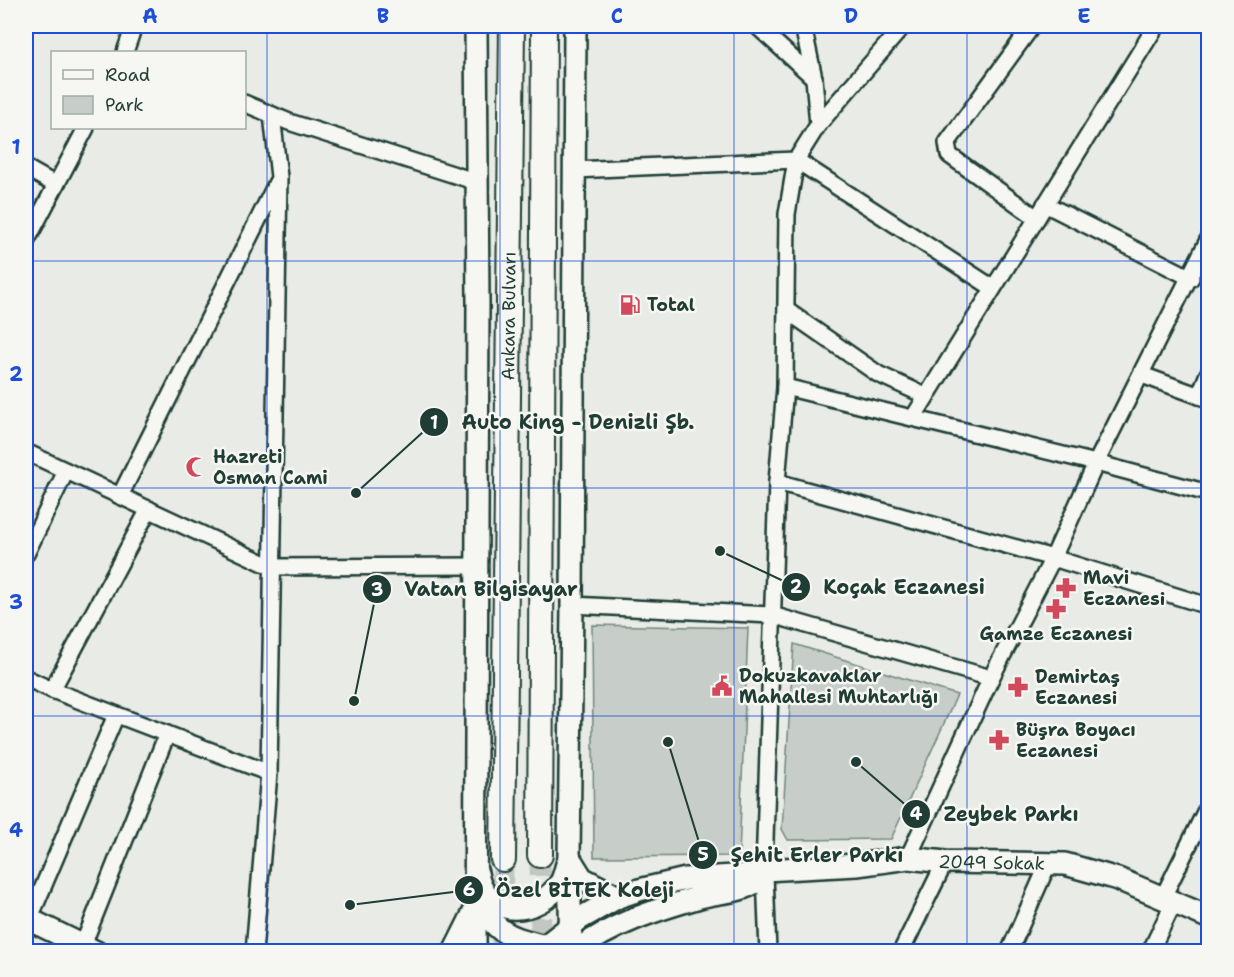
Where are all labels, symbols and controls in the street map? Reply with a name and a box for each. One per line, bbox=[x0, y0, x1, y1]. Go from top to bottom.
text: A bbox=[142, 3, 158, 29]
text: B bbox=[377, 3, 389, 29]
text: C bbox=[611, 3, 623, 29]
text: D bbox=[844, 3, 858, 29]
text: E bbox=[1077, 3, 1091, 29]
legend bbox=[51, 51, 246, 129]
text: Road bbox=[105, 63, 150, 87]
text: Park bbox=[105, 93, 144, 117]
text: 1 bbox=[11, 134, 21, 160]
street label: Ankara Bulvarı bbox=[496, 252, 522, 381]
fuel station icon: Total bbox=[618, 293, 642, 317]
place label: Total bbox=[647, 293, 695, 317]
text: 2 bbox=[9, 361, 23, 387]
callout: Auto King - Denizli Şb. bbox=[419, 403, 706, 441]
text: Auto King - Denizli Şb. bbox=[462, 409, 694, 435]
text: 1 bbox=[430, 411, 438, 435]
place label: Hazreti Osman Cami bbox=[213, 445, 328, 490]
mosque icon: Hazreti Osman Cami bbox=[184, 455, 208, 479]
place label: Mavi Eczanesi bbox=[1083, 566, 1165, 611]
callout: Koçak Eczanesi bbox=[781, 568, 997, 606]
callout: Vatan Bilgisayar bbox=[362, 570, 590, 608]
text: Koçak Eczanesi bbox=[823, 574, 985, 600]
text: 2 bbox=[790, 575, 803, 599]
text: Vatan Bilgisayar bbox=[404, 576, 578, 602]
pharmacy icon: Mavi Eczanesi bbox=[1054, 576, 1078, 600]
text: 3 bbox=[371, 578, 383, 602]
text: 3 bbox=[9, 589, 23, 615]
pharmacy icon: Gamze Eczanesi bbox=[1044, 597, 1068, 621]
place label: Gamze Eczanesi bbox=[979, 622, 1133, 646]
place label: Dokuzkavaklar Mahallesi Muhtarlığı bbox=[739, 664, 938, 709]
place label: Demirtaş Eczanesi bbox=[1035, 665, 1120, 710]
public building icon: Dokuzkavaklar Mahallesi Muhtarlığı bbox=[710, 674, 734, 698]
pharmacy icon: Demirtaş Eczanesi bbox=[1006, 675, 1030, 699]
place label: Büşra Boyacı Eczanesi bbox=[1016, 718, 1136, 763]
pharmacy icon: Büşra Boyacı Eczanesi bbox=[987, 728, 1011, 752]
callout: Zeybek Parkı bbox=[901, 795, 1090, 833]
text: Zeybek Parkı bbox=[943, 801, 1079, 827]
text: 4 bbox=[910, 802, 923, 826]
text: 4 bbox=[9, 817, 23, 843]
callout: Şehit Erler Parkı bbox=[688, 836, 915, 874]
text: Şehit Erler Parkı bbox=[731, 842, 903, 868]
text: 5 bbox=[697, 843, 709, 867]
street label: 2049 Sokak bbox=[937, 849, 1045, 876]
callout: Özel BİTEK Koleji bbox=[454, 871, 686, 909]
text: Özel BİTEK Koleji bbox=[496, 877, 674, 903]
text: 6 bbox=[463, 878, 475, 902]

